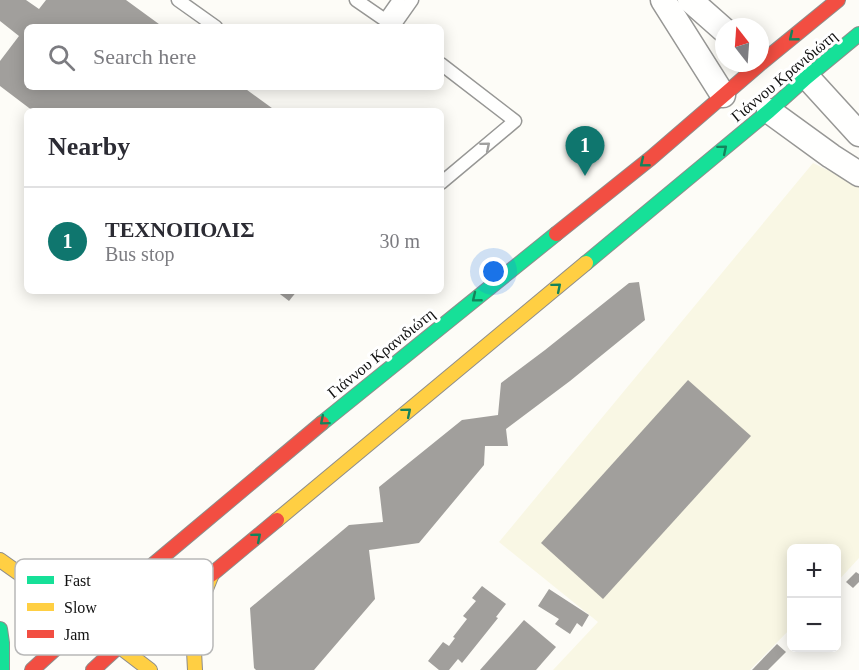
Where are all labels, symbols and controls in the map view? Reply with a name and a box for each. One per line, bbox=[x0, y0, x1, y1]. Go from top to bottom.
north arrow bbox=[715, 18, 769, 72]
search box bbox=[24, 24, 444, 90]
street label: Γιάννου Κρανιδιώτη bbox=[728, 27, 841, 126]
one-way arrow bbox=[789, 30, 800, 41]
icon: search bbox=[45, 41, 78, 74]
text: Search here bbox=[93, 44, 196, 69]
pin: 1 bbox=[566, 126, 604, 176]
text: Nearby bbox=[48, 132, 130, 161]
one-way arrow bbox=[479, 142, 490, 153]
one-way arrow bbox=[716, 146, 727, 157]
one-way arrow bbox=[640, 156, 651, 167]
text: ΤΕΧΝΟΠΟΛΙΣ bbox=[105, 217, 255, 242]
text: 1 bbox=[63, 230, 73, 252]
text: 30 m bbox=[379, 230, 420, 252]
text: Bus stop bbox=[105, 243, 174, 265]
your location bbox=[479, 257, 508, 286]
one-way arrow bbox=[550, 284, 561, 295]
one-way arrow bbox=[471, 291, 482, 302]
street label: Γιάννου Κρανιδιώτη bbox=[324, 305, 438, 402]
one-way arrow bbox=[400, 408, 411, 419]
one-way arrow bbox=[320, 414, 331, 425]
one-way arrow bbox=[250, 533, 261, 544]
map controls bbox=[787, 544, 841, 652]
button: + bbox=[787, 544, 841, 598]
legend bbox=[15, 559, 213, 655]
text: Fast bbox=[64, 572, 91, 589]
button: − bbox=[787, 598, 841, 652]
text: Slow bbox=[64, 599, 97, 616]
text: Jam bbox=[64, 626, 90, 643]

